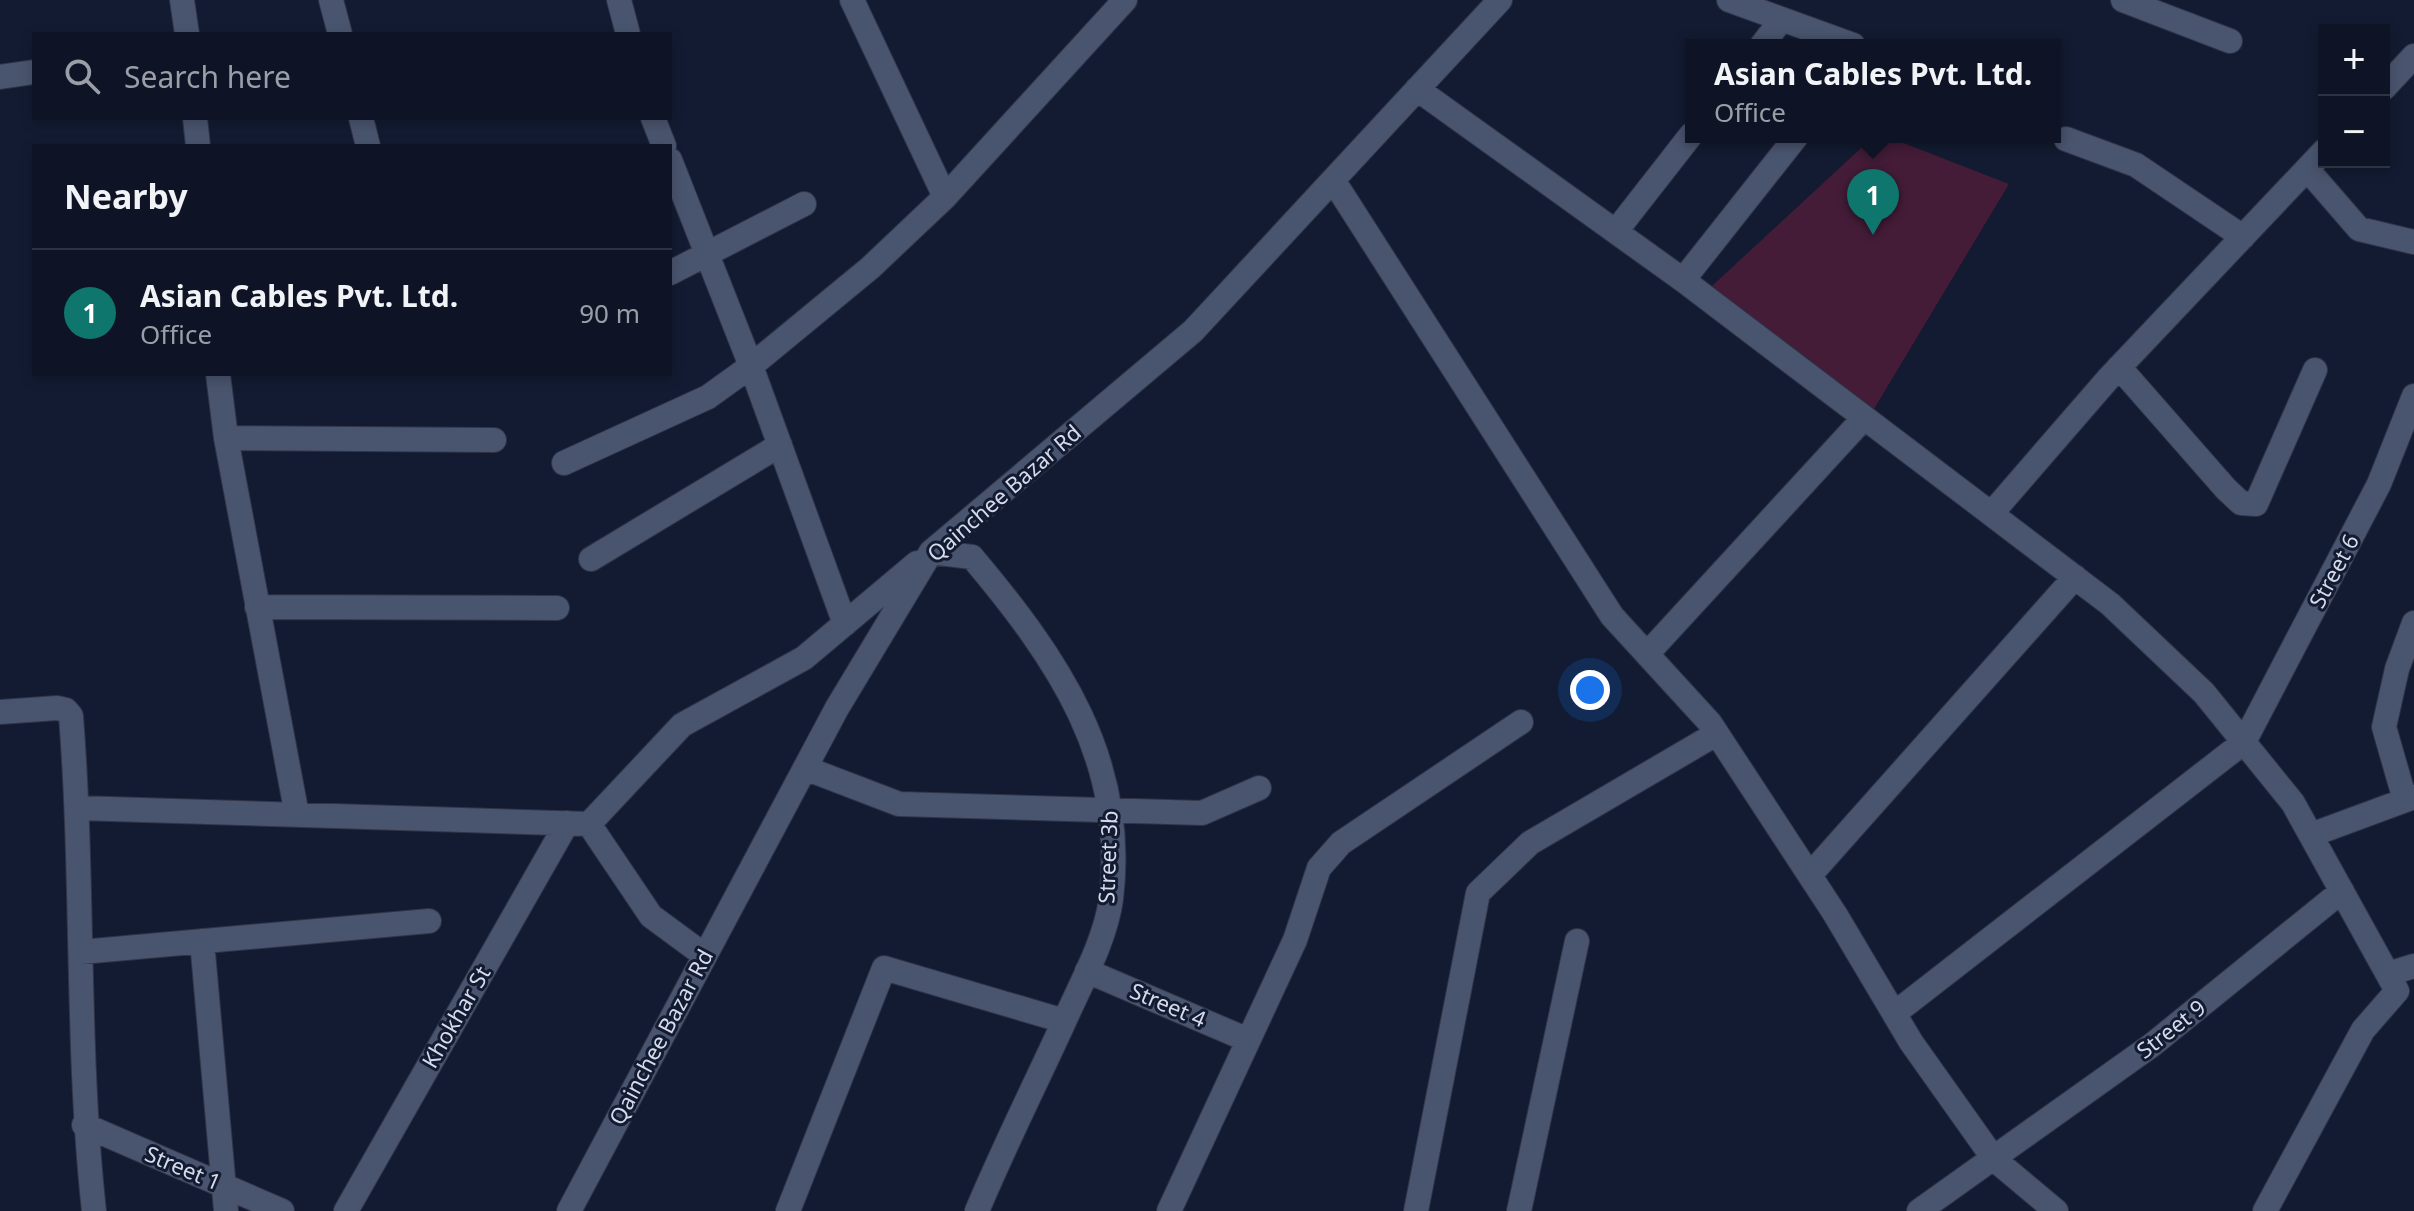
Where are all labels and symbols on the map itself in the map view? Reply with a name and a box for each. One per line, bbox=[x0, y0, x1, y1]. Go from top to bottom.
pin: 1 bbox=[1847, 169, 1899, 235]
street label: Qainchee Bazar Rd bbox=[920, 417, 1087, 567]
street label: Street 6 bbox=[2301, 528, 2365, 613]
your location bbox=[1570, 670, 1610, 710]
street label: Street 3b bbox=[1090, 810, 1124, 904]
street label: Qainchee Bazar Rd bbox=[601, 943, 719, 1130]
street label: Khokhar St bbox=[414, 960, 496, 1073]
street label: Street 4 bbox=[1126, 975, 1211, 1034]
street label: Street 9 bbox=[2130, 992, 2211, 1065]
street label: Street 1 bbox=[141, 1138, 226, 1196]

